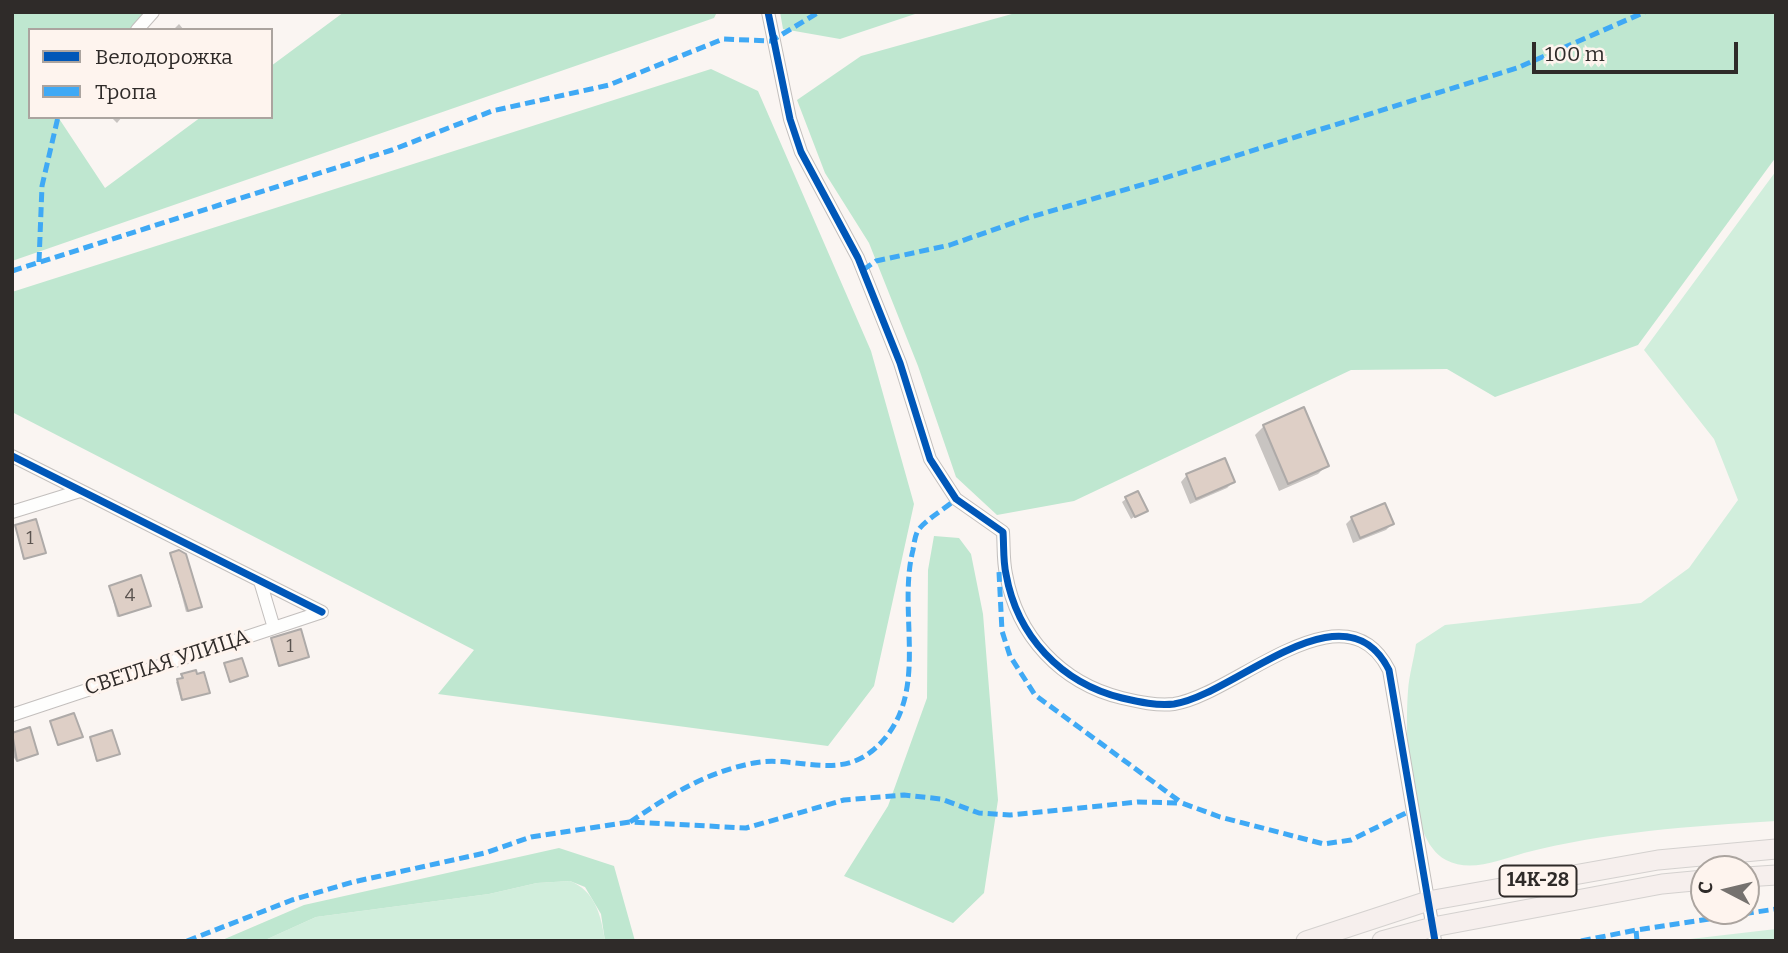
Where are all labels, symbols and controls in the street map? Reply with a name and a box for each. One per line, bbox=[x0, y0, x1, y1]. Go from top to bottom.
legend bbox=[28, 28, 273, 119]
scale bar bbox=[1536, 28, 1742, 72]
text: 100 m bbox=[1545, 41, 1605, 67]
text: Велодорожка bbox=[95, 44, 233, 70]
text: Тропа bbox=[95, 79, 157, 105]
house number: 1 bbox=[26, 528, 34, 550]
house number: 4 bbox=[125, 585, 135, 607]
street label: СВЕТЛАЯ УЛИЦА bbox=[82, 625, 252, 701]
house number: 1 bbox=[286, 636, 294, 658]
north arrow bbox=[1690, 855, 1760, 925]
road number: 14К-28 bbox=[1500, 866, 1576, 897]
text: С bbox=[1693, 880, 1718, 895]

